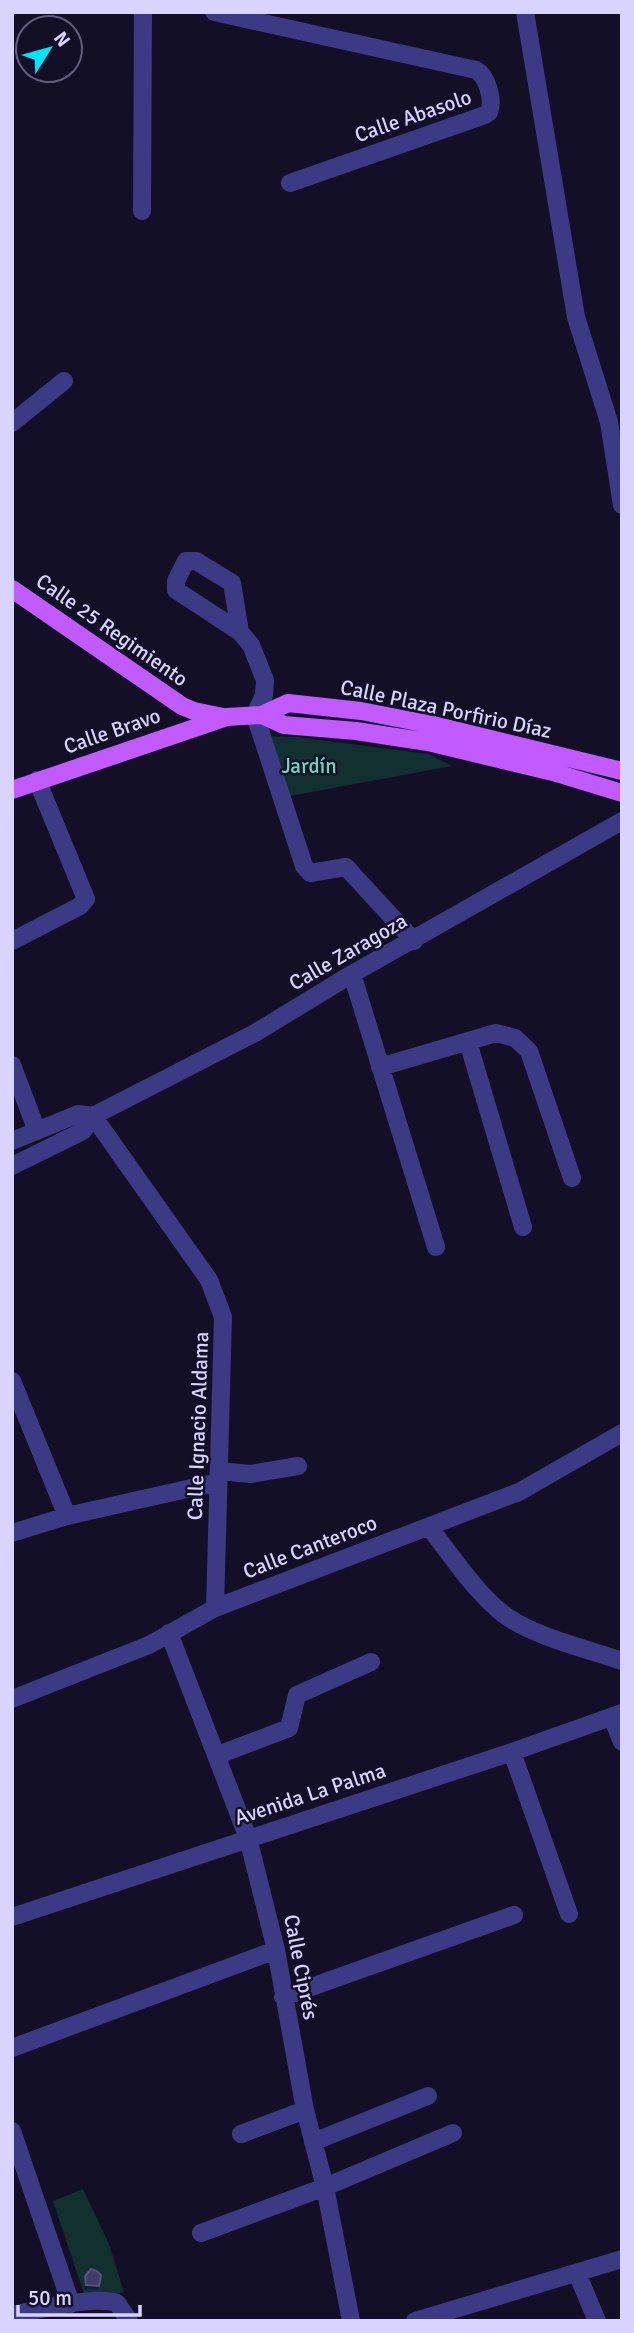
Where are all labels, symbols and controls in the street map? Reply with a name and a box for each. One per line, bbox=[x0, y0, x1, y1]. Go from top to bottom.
north arrow bbox=[14, 14, 84, 84]
text: N bbox=[48, 27, 75, 52]
street label: Calle Abasolo bbox=[351, 84, 475, 148]
street label: Calle 25 Regimiento bbox=[31, 568, 193, 692]
street label: Calle Plaza Porfirio Díaz bbox=[338, 674, 554, 744]
street label: Calle Bravo bbox=[60, 702, 164, 760]
park label: Jardín bbox=[281, 753, 337, 779]
street label: Calle Zaragoza bbox=[284, 908, 412, 996]
street label: Calle Ignacio Aldama bbox=[182, 1331, 214, 1521]
street label: Calle Canteroco bbox=[239, 1510, 381, 1584]
street label: Avenida La Palma bbox=[231, 1757, 389, 1831]
street label: Calle Ciprés bbox=[278, 1912, 324, 2022]
scale bar bbox=[18, 2274, 140, 2318]
text: 50 m bbox=[28, 2285, 72, 2311]

